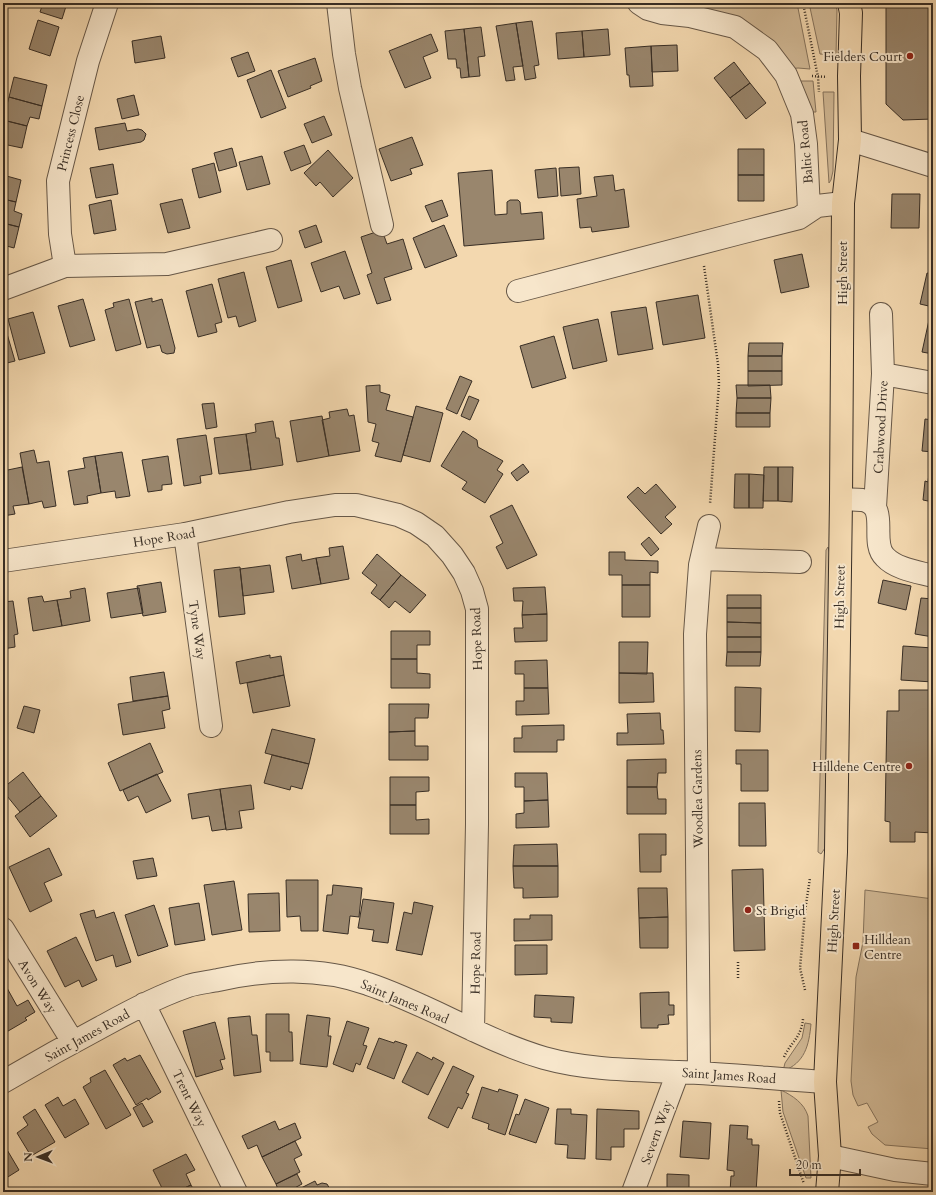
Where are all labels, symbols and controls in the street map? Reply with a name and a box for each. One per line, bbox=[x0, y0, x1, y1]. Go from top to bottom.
place label: Fielders Court bbox=[823, 48, 902, 66]
marker: Fielders Court bbox=[905, 51, 915, 61]
street label: Princess Close bbox=[53, 93, 89, 173]
street label: Baltic Road bbox=[794, 119, 818, 184]
street label: High Street bbox=[834, 241, 852, 305]
street label: Crabwood Drive bbox=[870, 380, 892, 474]
street label: Hope Road bbox=[132, 524, 197, 552]
street label: High Street bbox=[830, 565, 850, 629]
street label: Tyne Way bbox=[184, 599, 210, 661]
street label: Hope Road bbox=[467, 607, 487, 671]
street label: Woodlea Gardens bbox=[688, 749, 708, 850]
place label: Hilldene Centre bbox=[812, 758, 901, 776]
marker: Hilldene Centre bbox=[904, 761, 914, 771]
street label: High Street bbox=[823, 889, 845, 953]
place label: St Brigid bbox=[756, 902, 805, 920]
marker: St Brigid bbox=[743, 905, 753, 915]
street label: Hope Road bbox=[466, 931, 486, 995]
place label: Hilldean Centre bbox=[864, 931, 912, 964]
marker: Hilldean Centre bbox=[851, 941, 861, 951]
street label: Avon Way bbox=[13, 956, 61, 1017]
street label: Saint James Road bbox=[358, 975, 452, 1029]
street label: Saint James Road bbox=[42, 1005, 133, 1067]
street label: Saint James Road bbox=[681, 1064, 777, 1088]
street label: Trent Way bbox=[167, 1067, 211, 1130]
street label: Severn Way bbox=[637, 1097, 677, 1167]
north arrow bbox=[18, 1137, 58, 1177]
scale bar bbox=[790, 1151, 860, 1177]
text: N bbox=[21, 1152, 36, 1162]
text: 20 m bbox=[796, 1157, 823, 1173]

